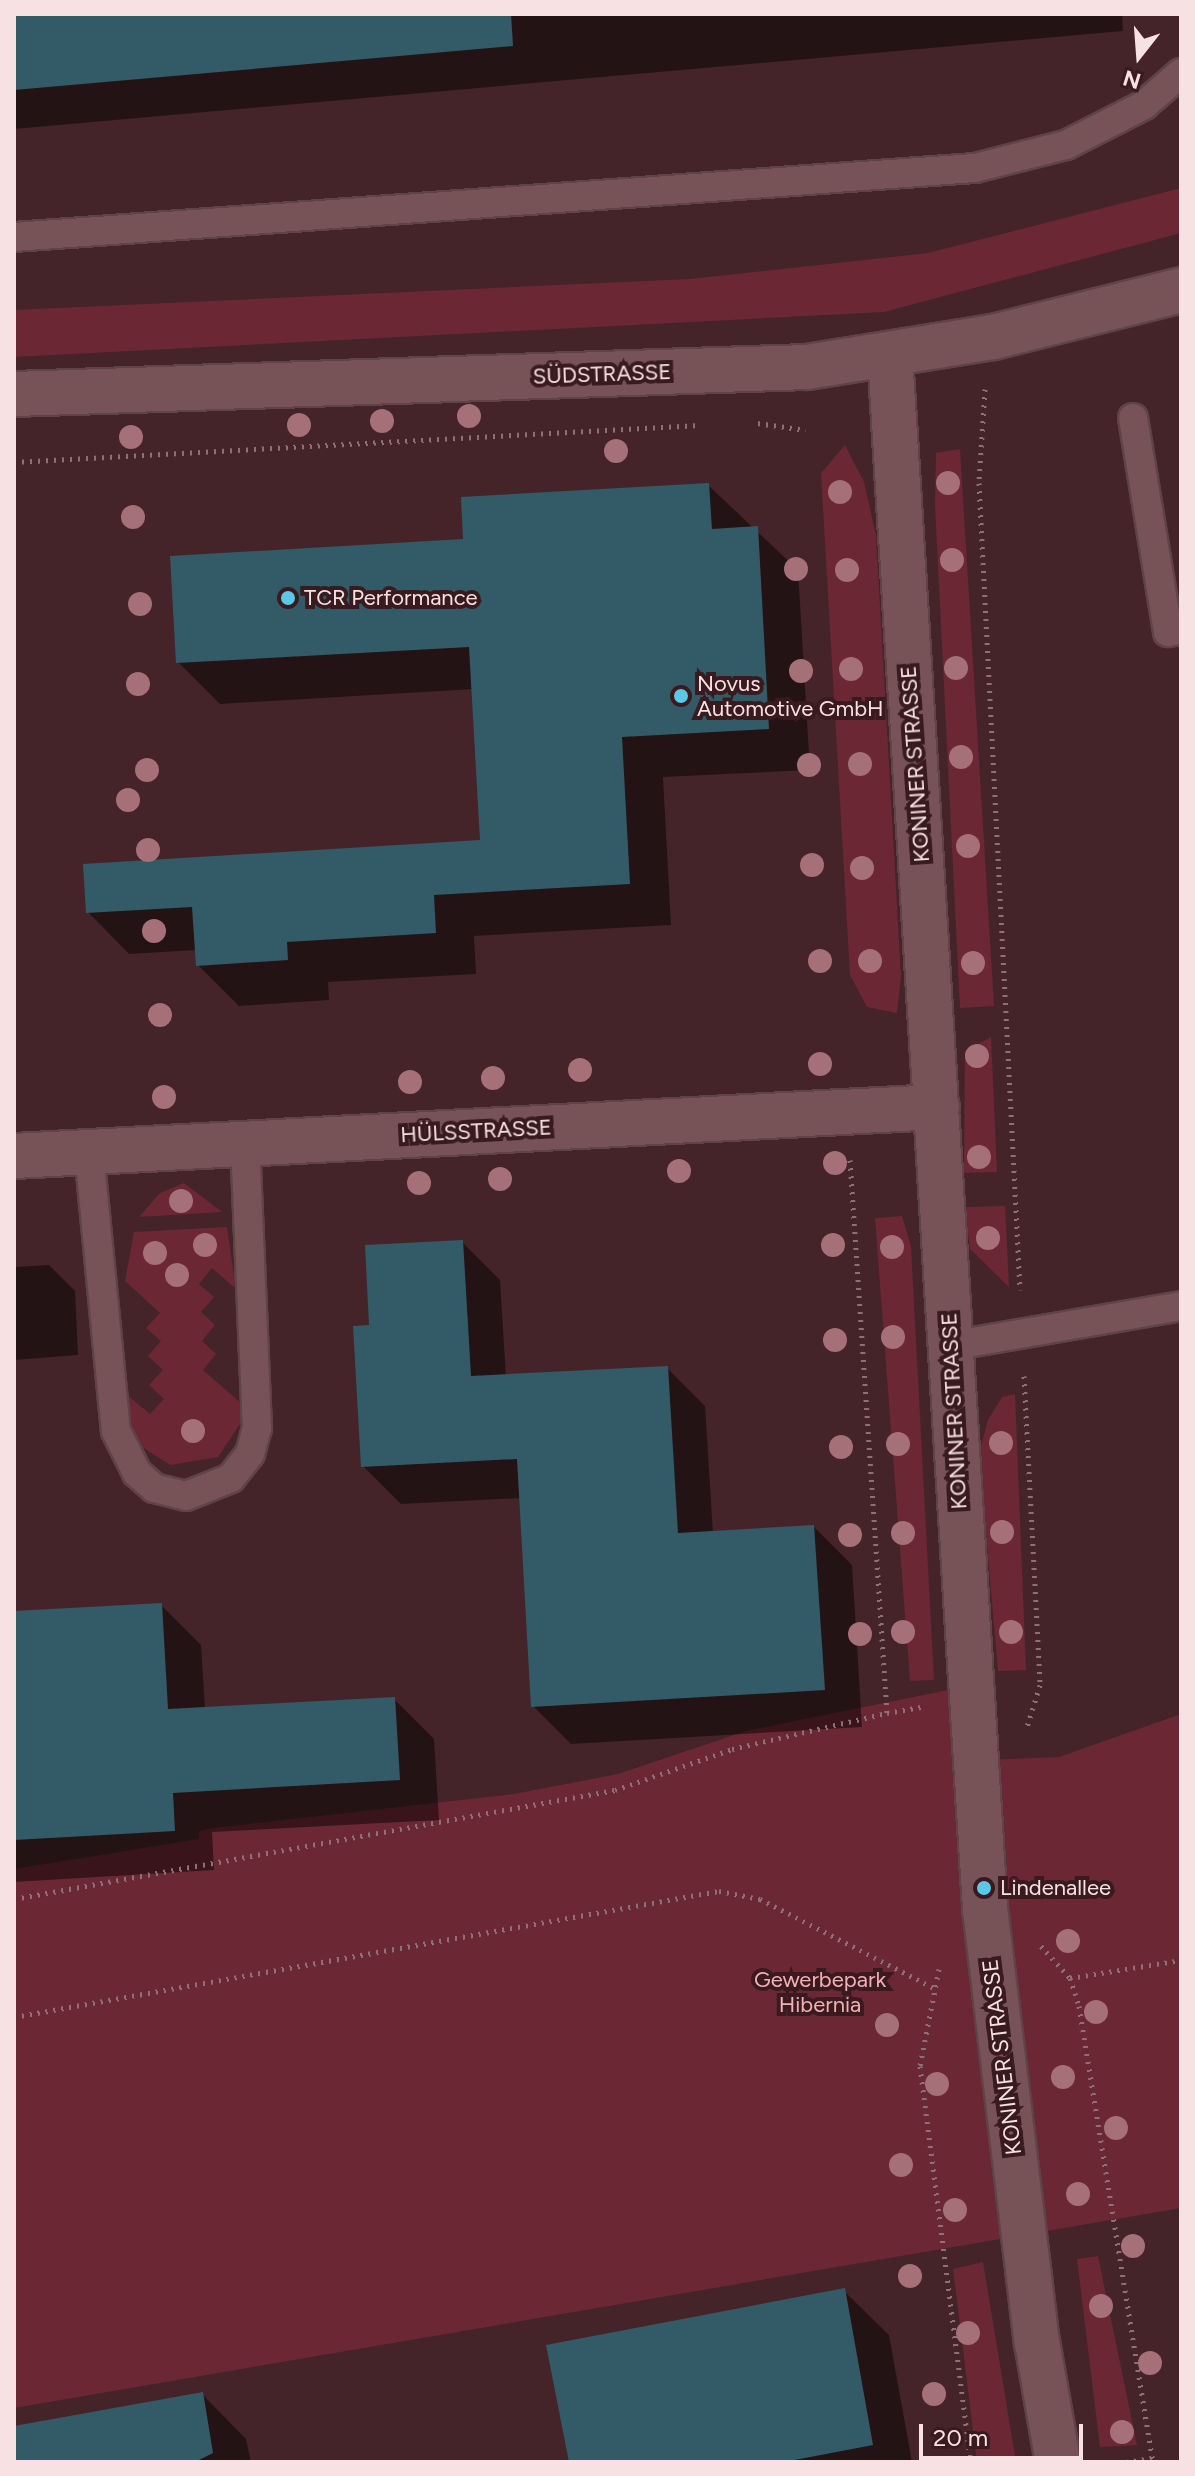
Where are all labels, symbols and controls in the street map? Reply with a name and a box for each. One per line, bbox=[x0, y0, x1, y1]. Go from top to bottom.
north arrow bbox=[1099, 16, 1179, 96]
text: N bbox=[1120, 64, 1144, 95]
street label: SÜDSTRASSE bbox=[532, 358, 672, 390]
place label: TCR Performance bbox=[304, 585, 478, 611]
marker: TCR Performance bbox=[279, 589, 297, 607]
street label: KONINER STRASSE bbox=[895, 665, 935, 863]
place label: Novus Automotive GmbH bbox=[697, 670, 884, 722]
marker: Novus Automotive GmbH bbox=[672, 687, 690, 705]
street label: HÜLSSTRASSE bbox=[400, 1114, 552, 1148]
street label: KONINER STRASSE bbox=[936, 1312, 972, 1510]
place label: Lindenallee bbox=[1000, 1875, 1111, 1901]
marker: Lindenallee bbox=[975, 1879, 993, 1897]
street label: KONINER STRASSE bbox=[977, 1958, 1027, 2156]
park label: Gewerbepark Hibernia bbox=[754, 1966, 886, 2018]
scale bar bbox=[923, 2408, 1087, 2458]
text: 20 m bbox=[933, 2423, 988, 2452]

